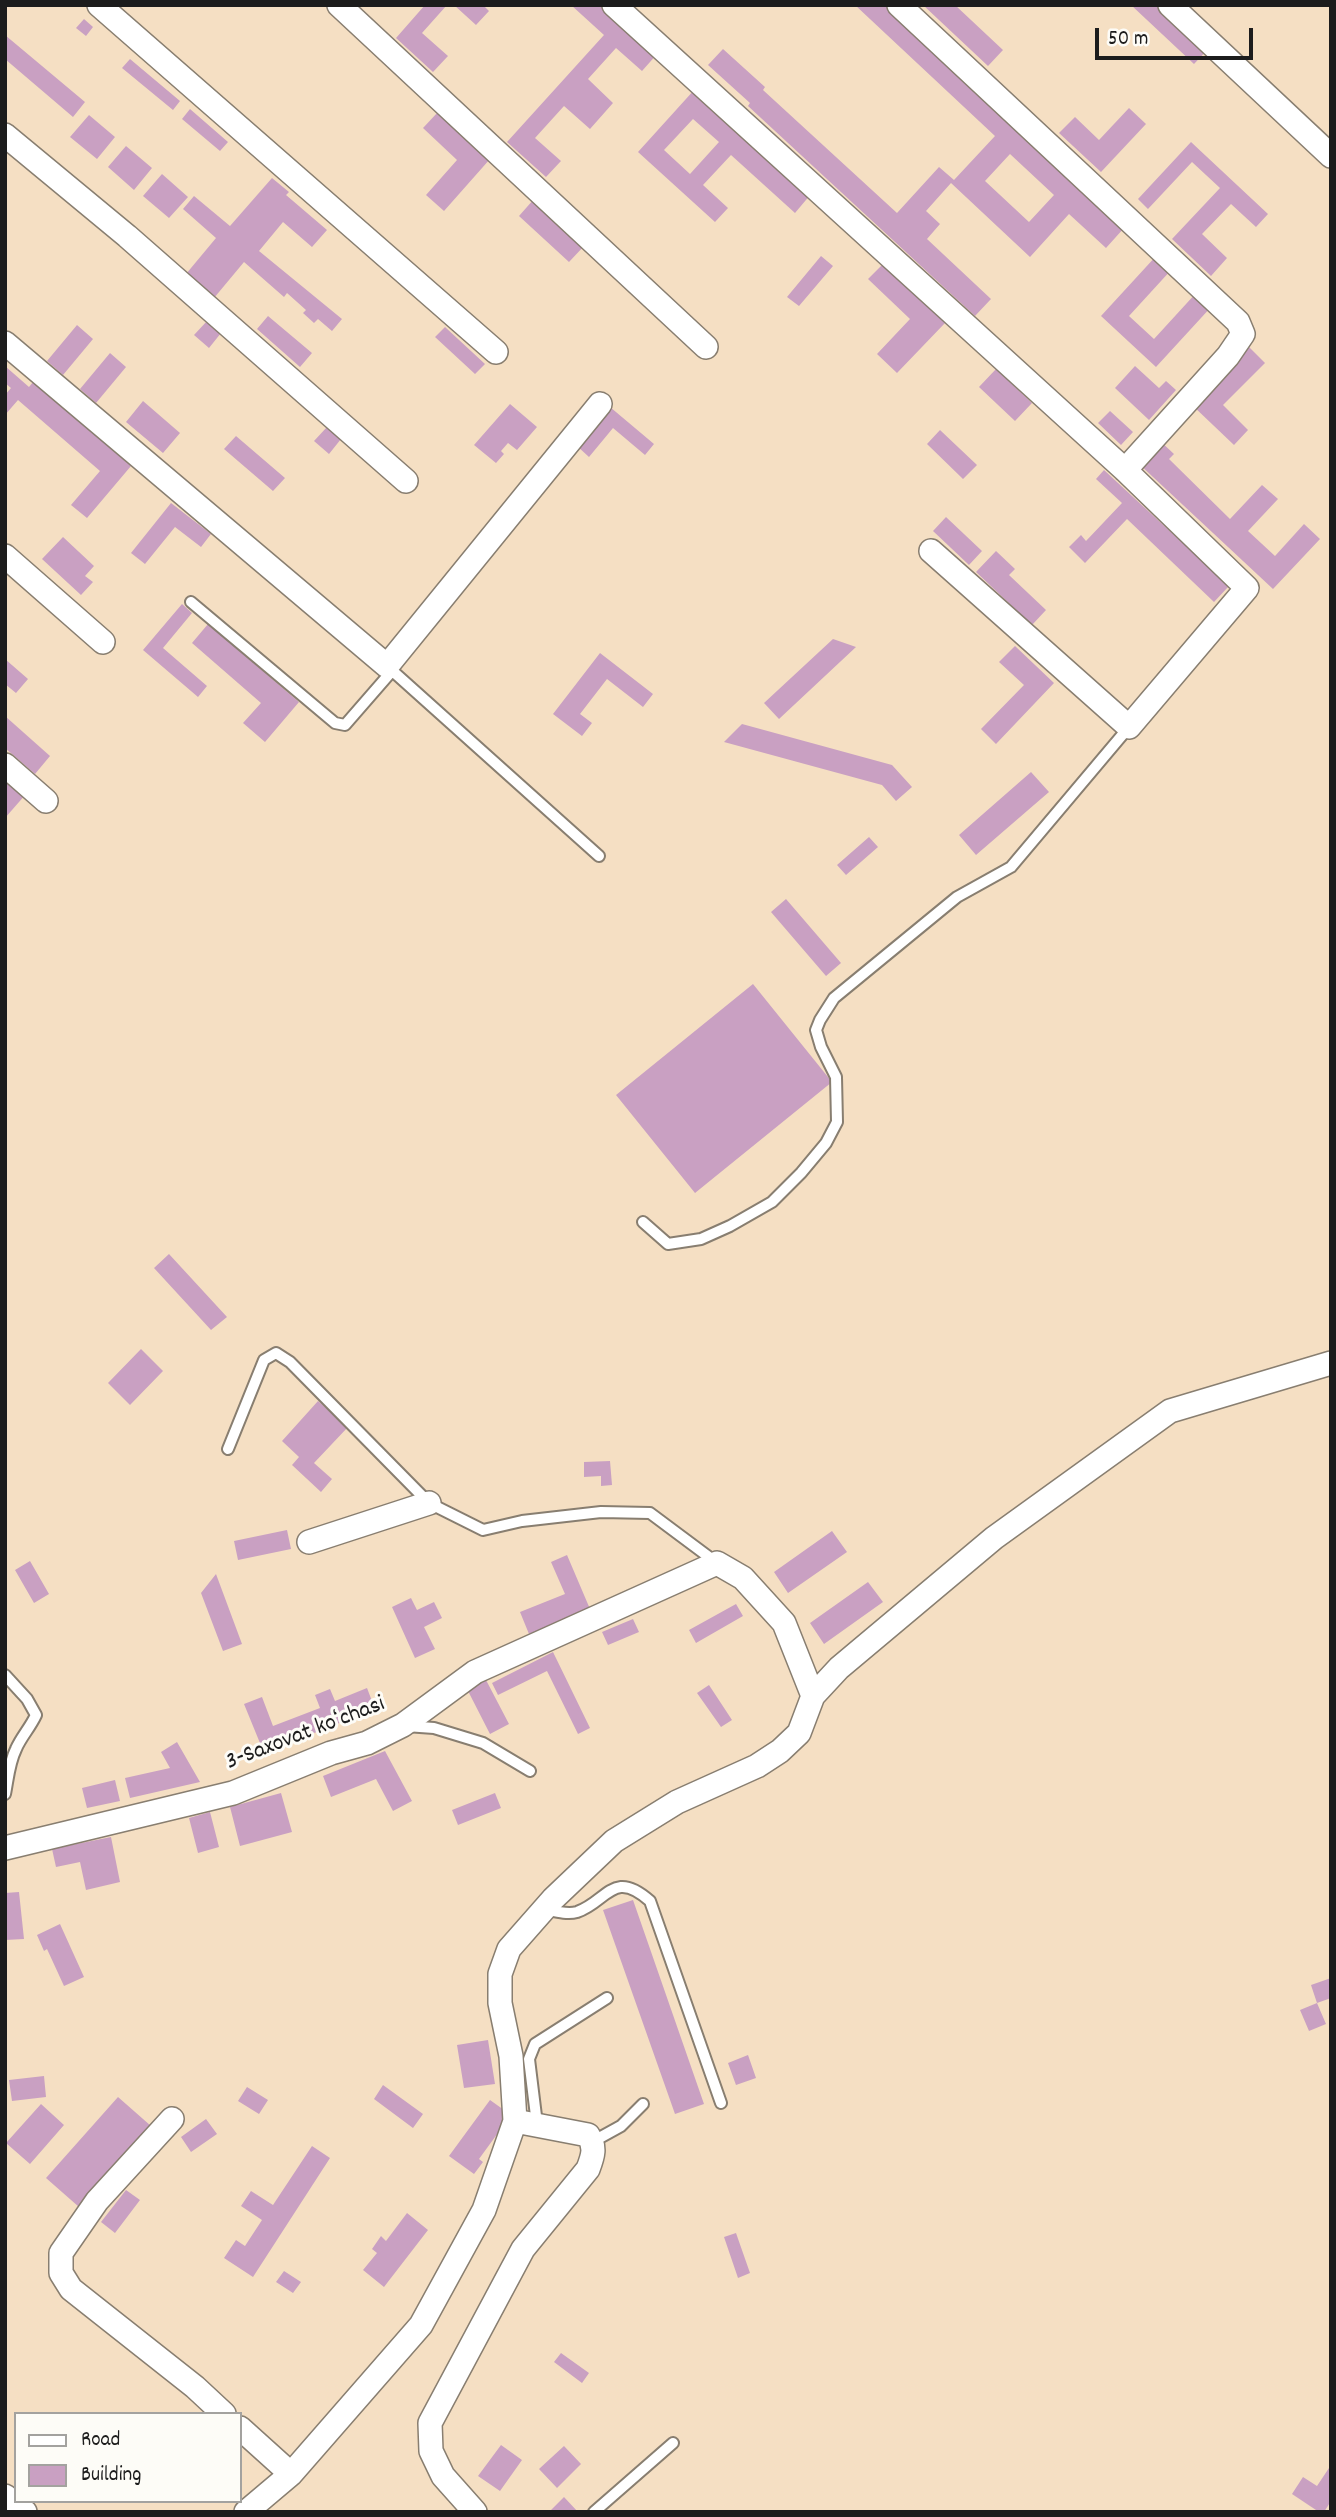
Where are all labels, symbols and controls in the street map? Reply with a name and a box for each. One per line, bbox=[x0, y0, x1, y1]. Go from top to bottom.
scale bar bbox=[1098, 14, 1256, 58]
text: 50 m bbox=[1108, 25, 1148, 55]
street label: 3-Saxovat koʻchasi bbox=[222, 1691, 390, 1779]
legend bbox=[14, 2412, 242, 2503]
text: Road bbox=[81, 2426, 120, 2456]
text: Building bbox=[81, 2461, 141, 2491]

